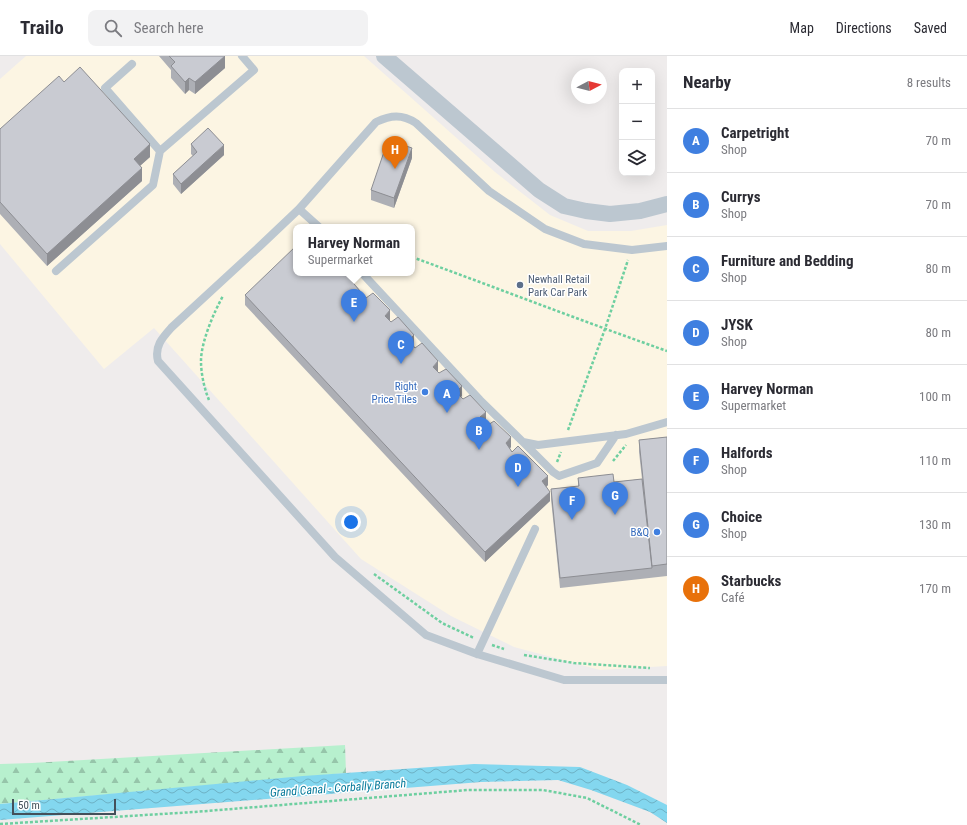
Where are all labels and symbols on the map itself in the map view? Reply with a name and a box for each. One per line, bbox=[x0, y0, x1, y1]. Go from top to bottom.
north arrow bbox=[571, 68, 607, 104]
pin: H bbox=[382, 136, 408, 169]
place label: Newhall Retail Park Car Park bbox=[528, 273, 590, 299]
marker: Newhall Retail Park Car Park bbox=[515, 280, 525, 290]
pin: E bbox=[341, 289, 367, 322]
pin: C bbox=[388, 331, 414, 364]
place label: Right Price Tiles bbox=[372, 380, 417, 406]
pin: A bbox=[434, 380, 460, 413]
marker: Right Price Tiles bbox=[420, 387, 430, 397]
pin: B bbox=[466, 417, 492, 450]
pin: D bbox=[505, 454, 531, 487]
pin: G bbox=[602, 482, 628, 515]
pin: F bbox=[559, 487, 585, 520]
your location bbox=[341, 512, 361, 532]
place label: B&Q bbox=[630, 526, 649, 539]
marker: B&Q bbox=[652, 527, 662, 537]
water label: Grand Canal - Corbally Branch bbox=[269, 776, 407, 800]
scale bar bbox=[12, 797, 116, 816]

